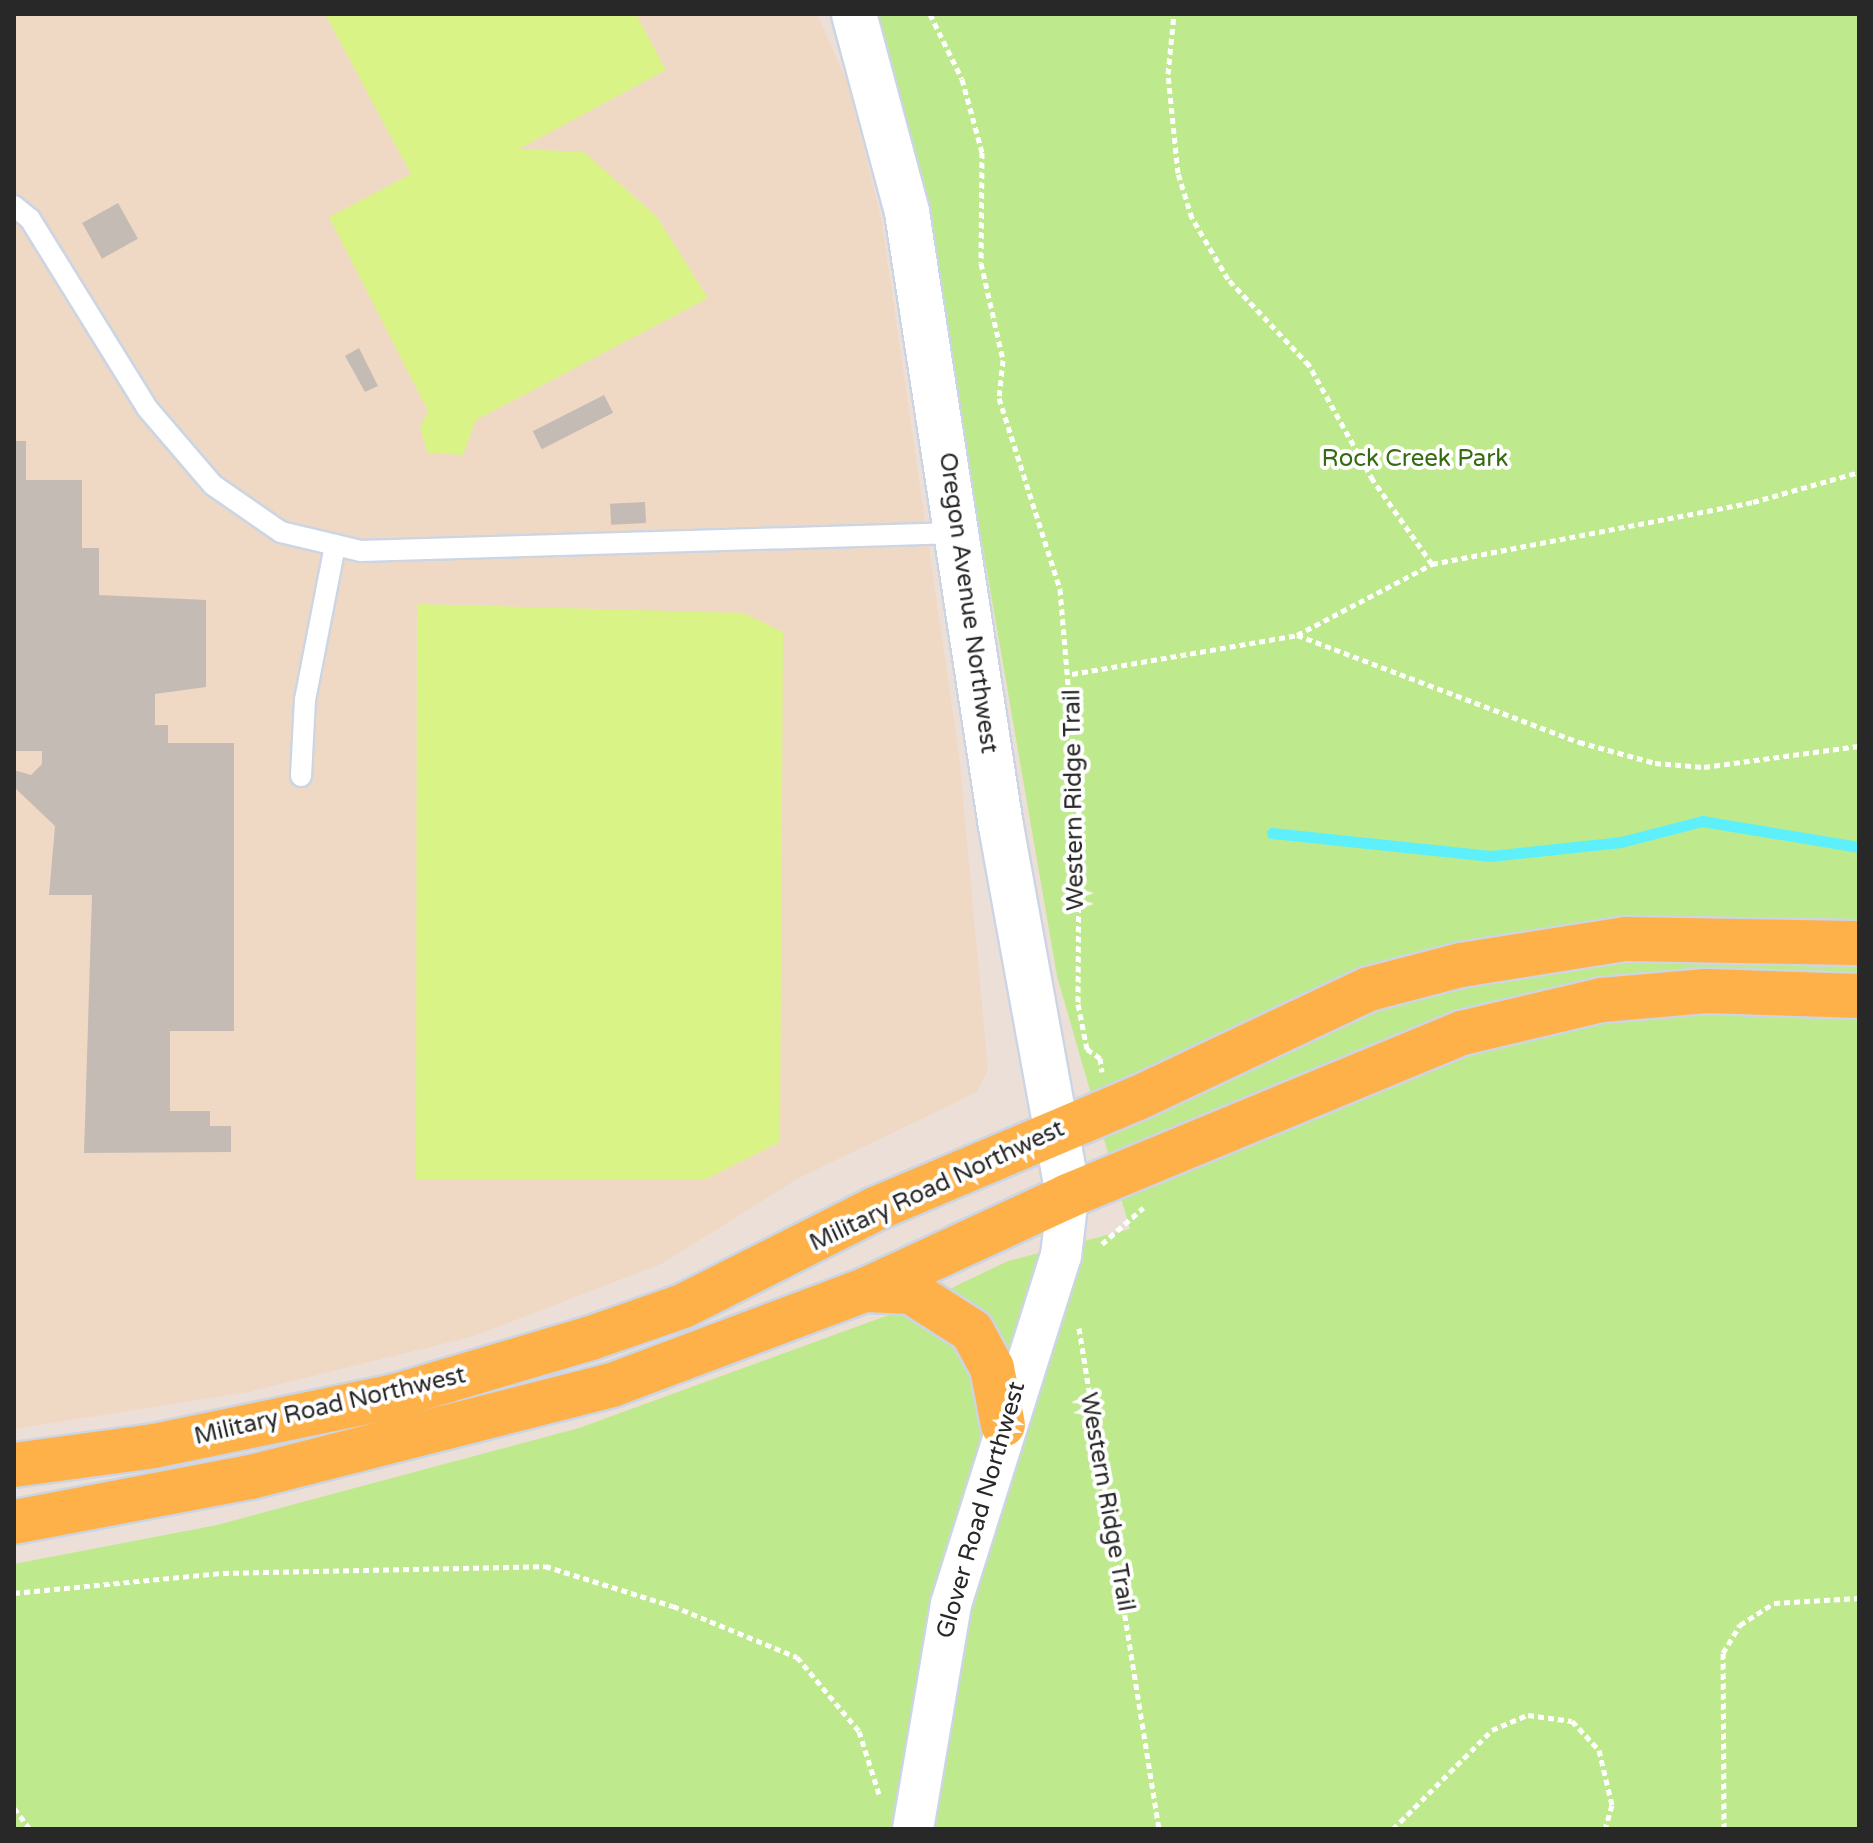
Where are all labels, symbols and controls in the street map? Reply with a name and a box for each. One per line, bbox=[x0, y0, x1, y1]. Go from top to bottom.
park label: Rock Creek Park bbox=[1322, 445, 1508, 473]
street label: Oregon Avenue Northwest bbox=[933, 451, 1003, 755]
street label: Western Ridge Trail bbox=[1058, 689, 1090, 911]
street label: Military Road Northwest bbox=[805, 1114, 1069, 1258]
street label: Military Road Northwest bbox=[191, 1361, 469, 1451]
street label: Glover Road Northwest bbox=[930, 1378, 1032, 1642]
street label: Western Ridge Trail bbox=[1074, 1390, 1140, 1614]

